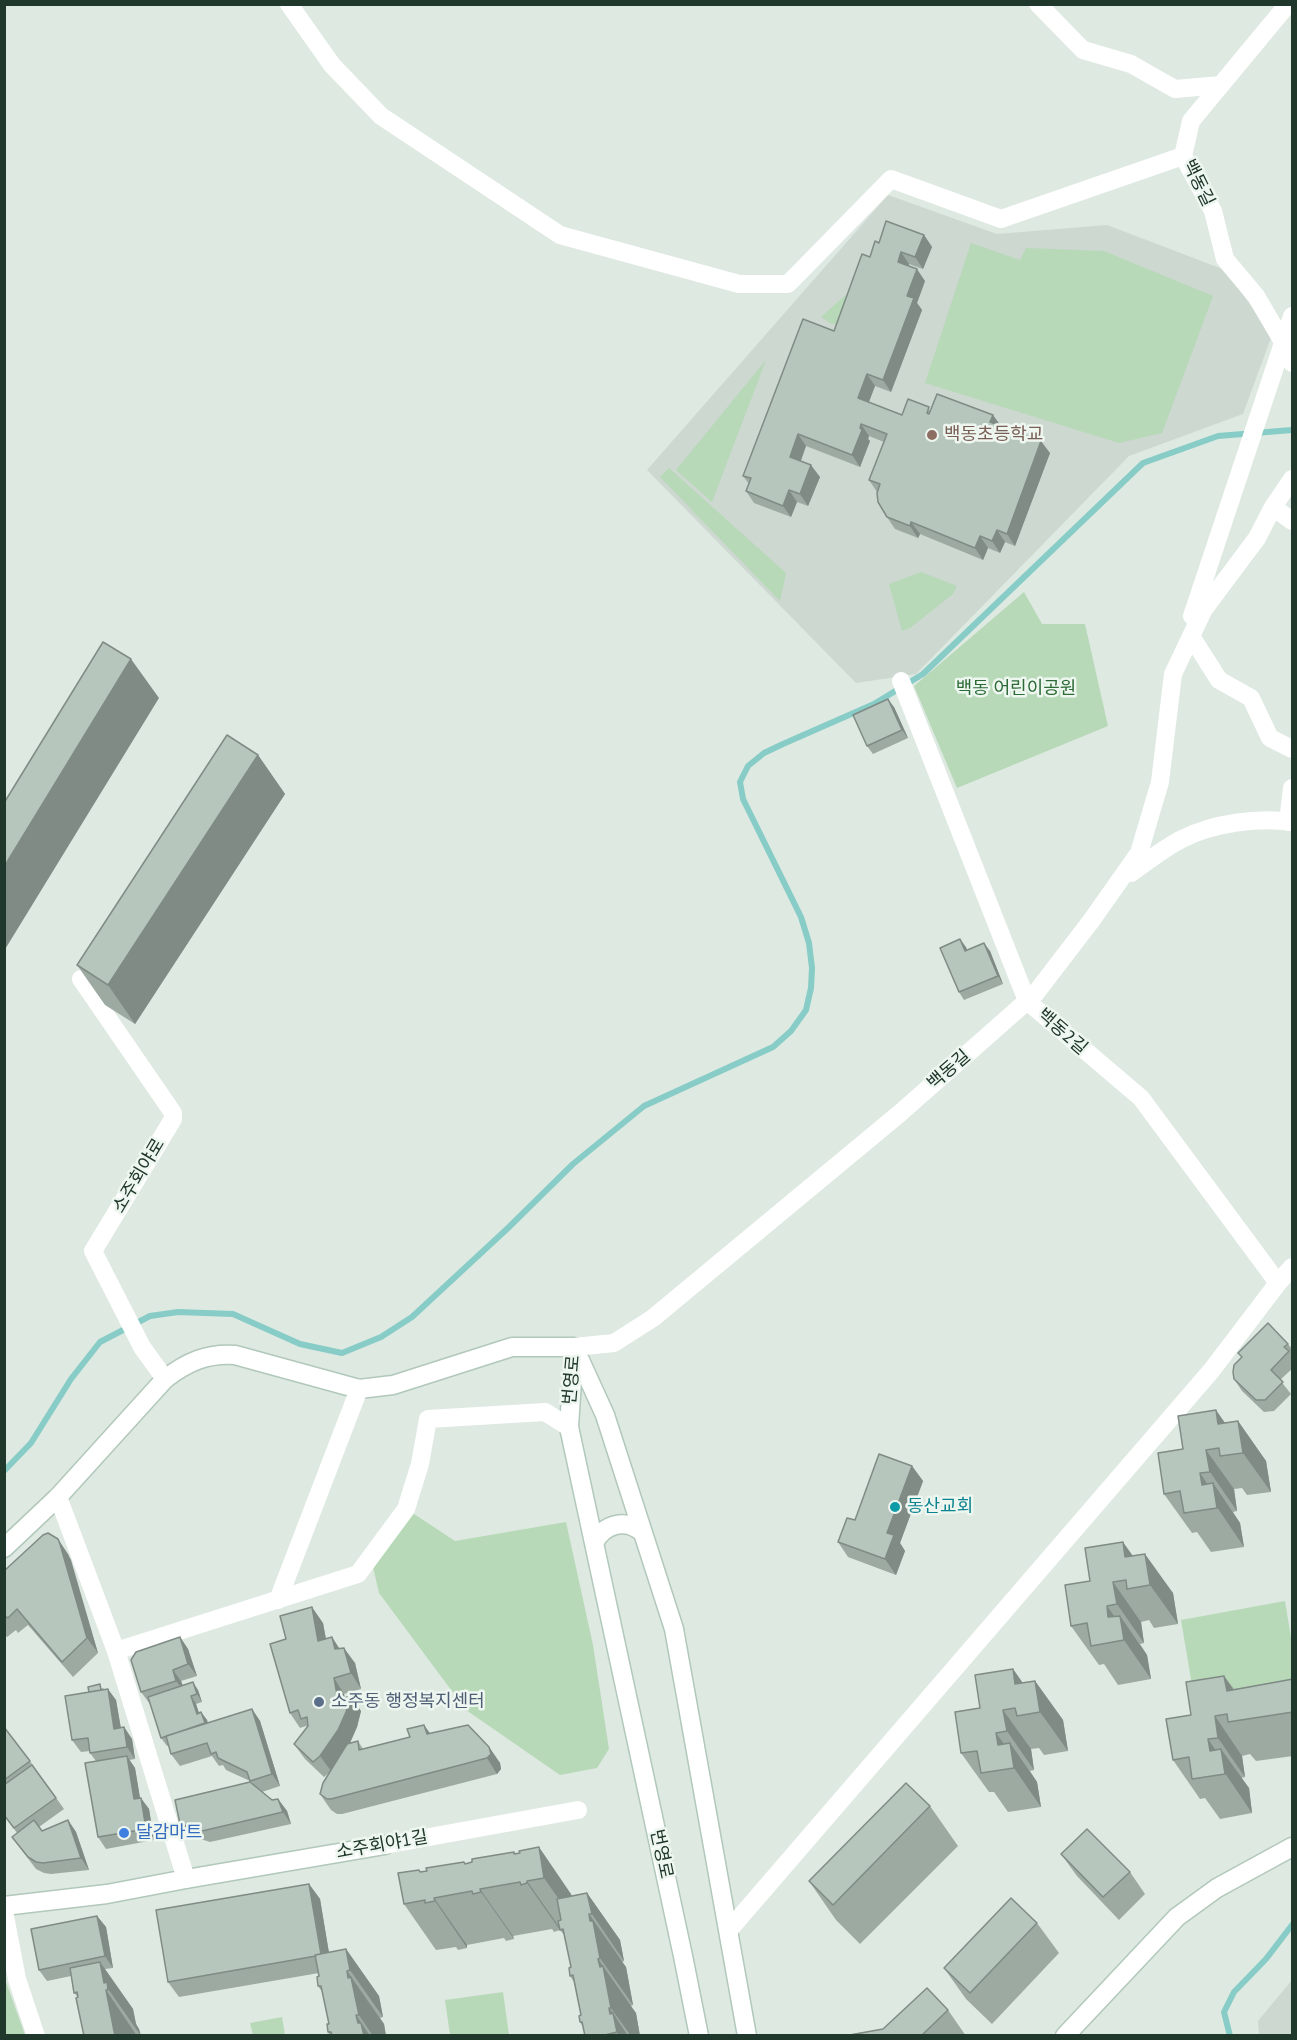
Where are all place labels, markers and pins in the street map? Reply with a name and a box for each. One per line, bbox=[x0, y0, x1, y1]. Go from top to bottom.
place label: 백동초등학교 bbox=[944, 424, 1043, 446]
marker: 백동초등학교 bbox=[925, 428, 939, 442]
place label: 동산교회 bbox=[907, 1496, 973, 1518]
marker: 동산교회 bbox=[888, 1500, 902, 1514]
place label: 소주동 행정복지센터 bbox=[331, 1691, 485, 1713]
marker: 소주동 행정복지센터 bbox=[312, 1695, 326, 1709]
place label: 달감마트 bbox=[136, 1822, 202, 1844]
marker: 달감마트 bbox=[117, 1826, 131, 1840]

